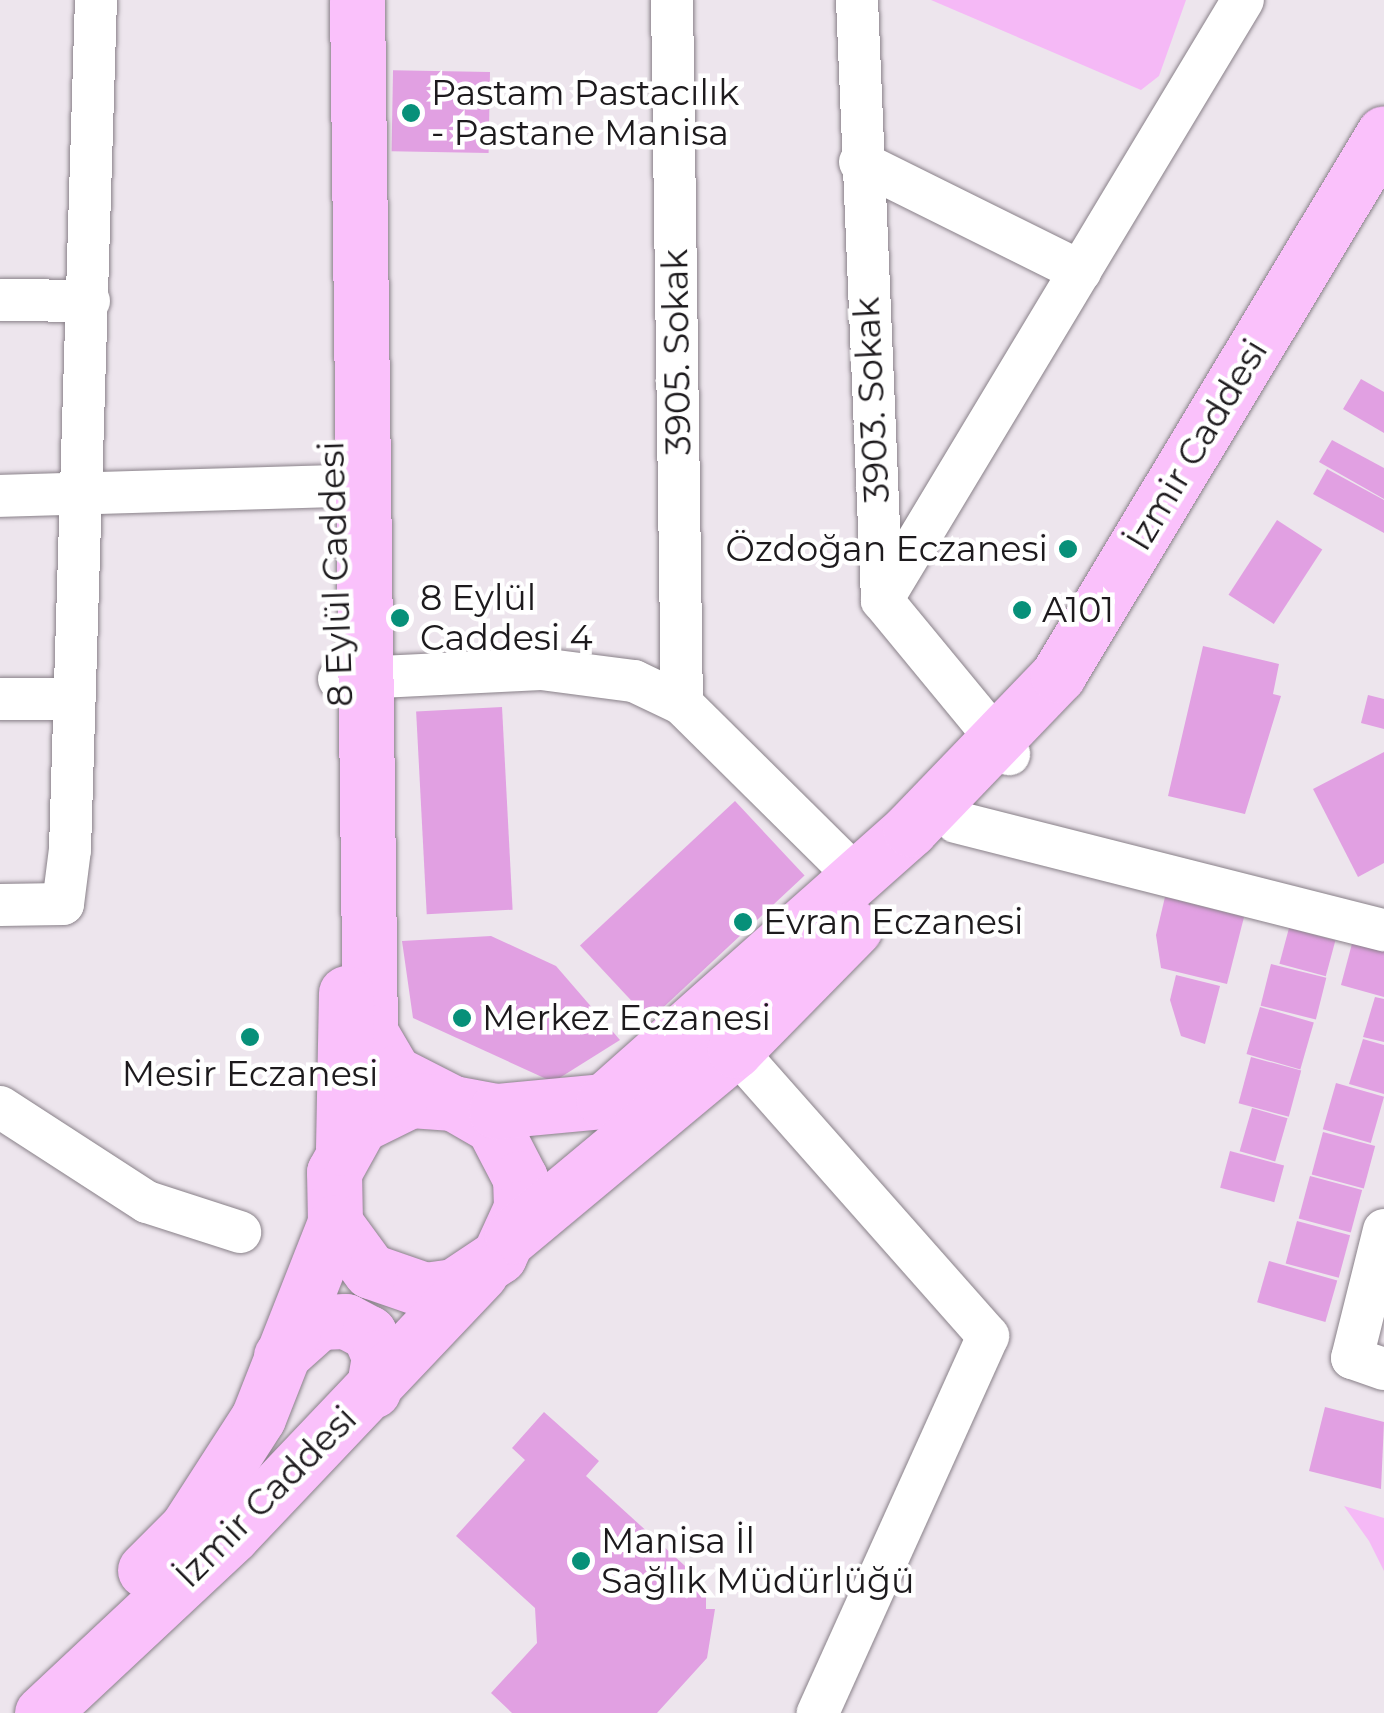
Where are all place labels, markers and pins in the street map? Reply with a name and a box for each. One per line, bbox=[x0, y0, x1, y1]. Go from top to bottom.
place label: Pastam Pastacılık - Pastane Manisa bbox=[431, 72, 739, 154]
marker: Pastam Pastacılık - Pastane Manisa bbox=[400, 102, 422, 124]
place label: Özdoğan Eczanesi bbox=[726, 528, 1048, 570]
marker: Özdoğan Eczanesi bbox=[1057, 538, 1079, 560]
place label: 8 Eylül Caddesi 4 bbox=[420, 577, 593, 659]
place label: A101 bbox=[1042, 589, 1114, 631]
marker: A101 bbox=[1011, 599, 1033, 621]
marker: 8 Eylül Caddesi 4 bbox=[389, 607, 411, 629]
place label: Evran Eczanesi bbox=[763, 901, 1023, 943]
marker: Evran Eczanesi bbox=[732, 911, 754, 933]
place label: Merkez Eczanesi bbox=[482, 997, 771, 1039]
marker: Merkez Eczanesi bbox=[451, 1007, 473, 1029]
marker: Mesir Eczanesi bbox=[239, 1026, 261, 1048]
place label: Mesir Eczanesi bbox=[122, 1053, 378, 1095]
place label: Manisa İl Sağlık Müdürlüğü bbox=[601, 1520, 914, 1602]
marker: Manisa İl Sağlık Müdürlüğü bbox=[570, 1550, 592, 1572]

